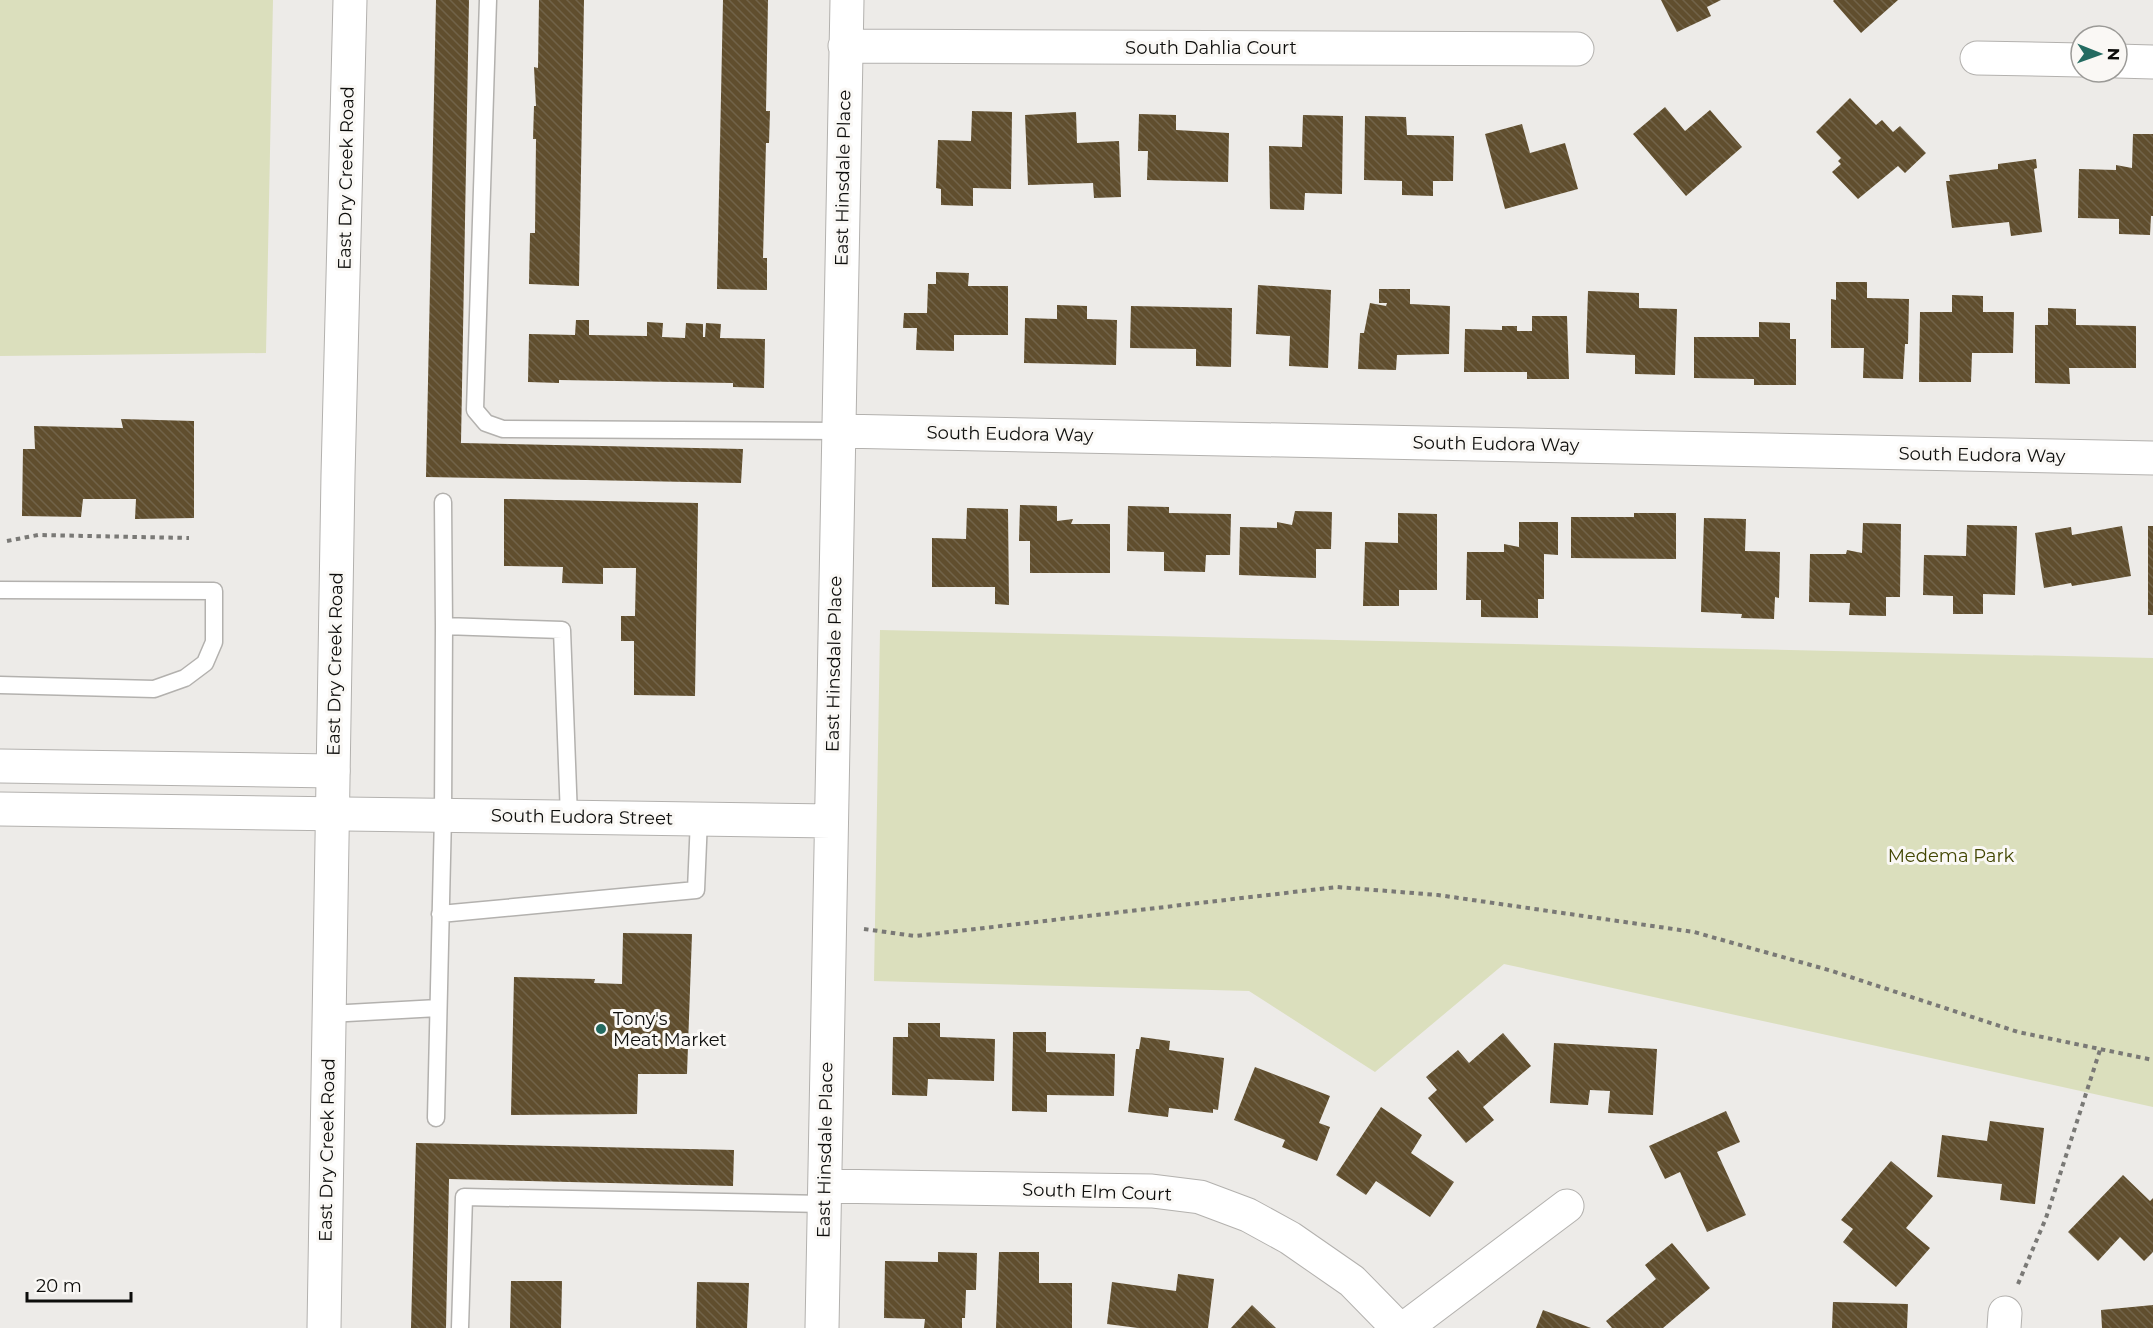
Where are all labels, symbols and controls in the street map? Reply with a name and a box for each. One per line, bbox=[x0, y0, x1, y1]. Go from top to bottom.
north arrow bbox=[2069, 24, 2129, 84]
street label: South Dahlia Court bbox=[1125, 37, 1297, 59]
text: N bbox=[2104, 48, 2123, 61]
street label: East Dry Creek Road bbox=[333, 86, 359, 270]
street label: East Hinsdale Place bbox=[830, 90, 856, 266]
street label: South Eudora Way bbox=[926, 422, 1094, 446]
street label: South Eudora Way bbox=[1412, 432, 1580, 456]
street label: South Eudora Way bbox=[1898, 443, 2066, 467]
street label: East Dry Creek Road bbox=[322, 572, 348, 756]
street label: East Hinsdale Place bbox=[821, 576, 847, 752]
street label: South Eudora Street bbox=[491, 804, 673, 830]
park label: Medema Park bbox=[1888, 845, 2015, 867]
place label: Tony's Meat Market bbox=[613, 1008, 727, 1051]
marker: Tony's Meat Market bbox=[594, 1022, 608, 1036]
street label: East Dry Creek Road bbox=[314, 1058, 340, 1242]
street label: East Hinsdale Place bbox=[812, 1062, 838, 1238]
street label: South Elm Court bbox=[1022, 1178, 1172, 1206]
scale bar bbox=[27, 1265, 130, 1303]
text: 20 m bbox=[36, 1275, 82, 1297]

